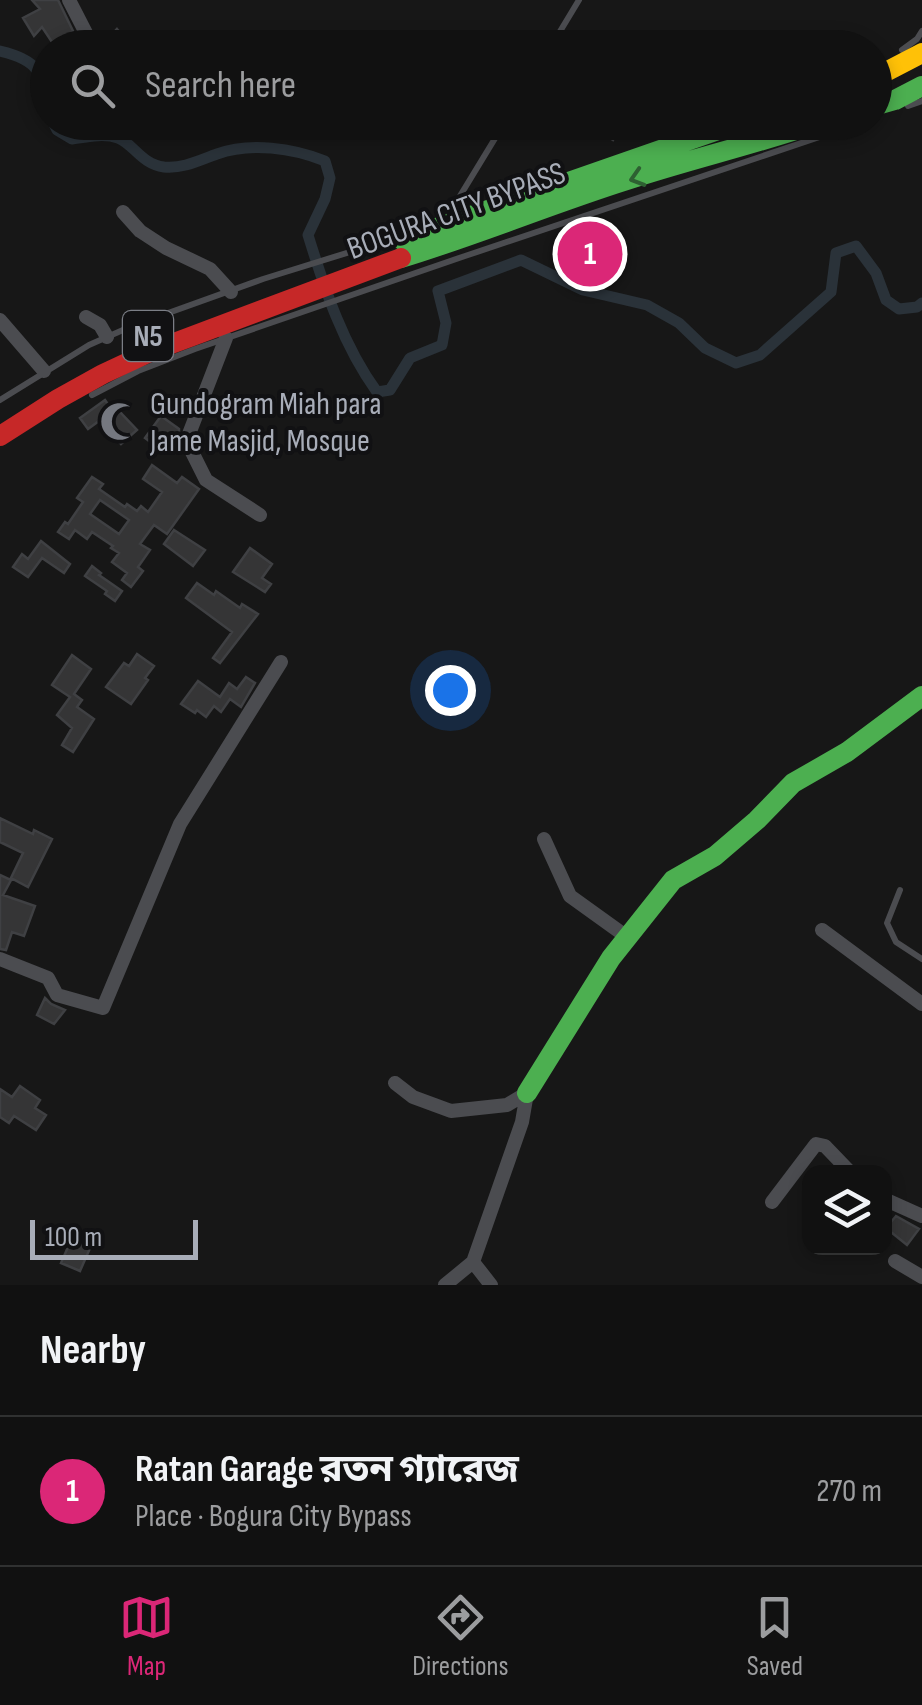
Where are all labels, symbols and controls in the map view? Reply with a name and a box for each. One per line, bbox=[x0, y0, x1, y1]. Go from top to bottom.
search box bbox=[30, 30, 892, 140]
icon: search bbox=[65, 58, 120, 113]
text: Search here bbox=[145, 63, 296, 108]
street label: BOGURA CITY BYPASS bbox=[342, 154, 571, 269]
one-way arrow bbox=[630, 166, 647, 187]
pin: 1 bbox=[558, 216, 622, 292]
road number: N5 bbox=[123, 311, 173, 361]
place label: Gundogram Miah para Jame Masjid, Mosque bbox=[149, 385, 382, 461]
mosque icon: Gundogram Miah para Jame Masjid, Mosque bbox=[99, 400, 141, 442]
your location bbox=[425, 665, 476, 716]
map controls bbox=[802, 1165, 892, 1255]
button: layers bbox=[802, 1165, 892, 1255]
scale bar bbox=[30, 1215, 198, 1260]
text: 100 m bbox=[45, 1221, 102, 1254]
text: Nearby bbox=[40, 1325, 146, 1376]
text: Ratan Garage রতন গ্যারেজ bbox=[135, 1447, 519, 1492]
text: 1 bbox=[66, 1472, 79, 1511]
text: 270 m bbox=[816, 1472, 882, 1511]
text: Place · Bogura City Bypass bbox=[135, 1497, 412, 1536]
tab: Map bbox=[119, 1590, 174, 1683]
tab: Directions bbox=[412, 1590, 509, 1683]
tab: Saved bbox=[747, 1590, 803, 1683]

